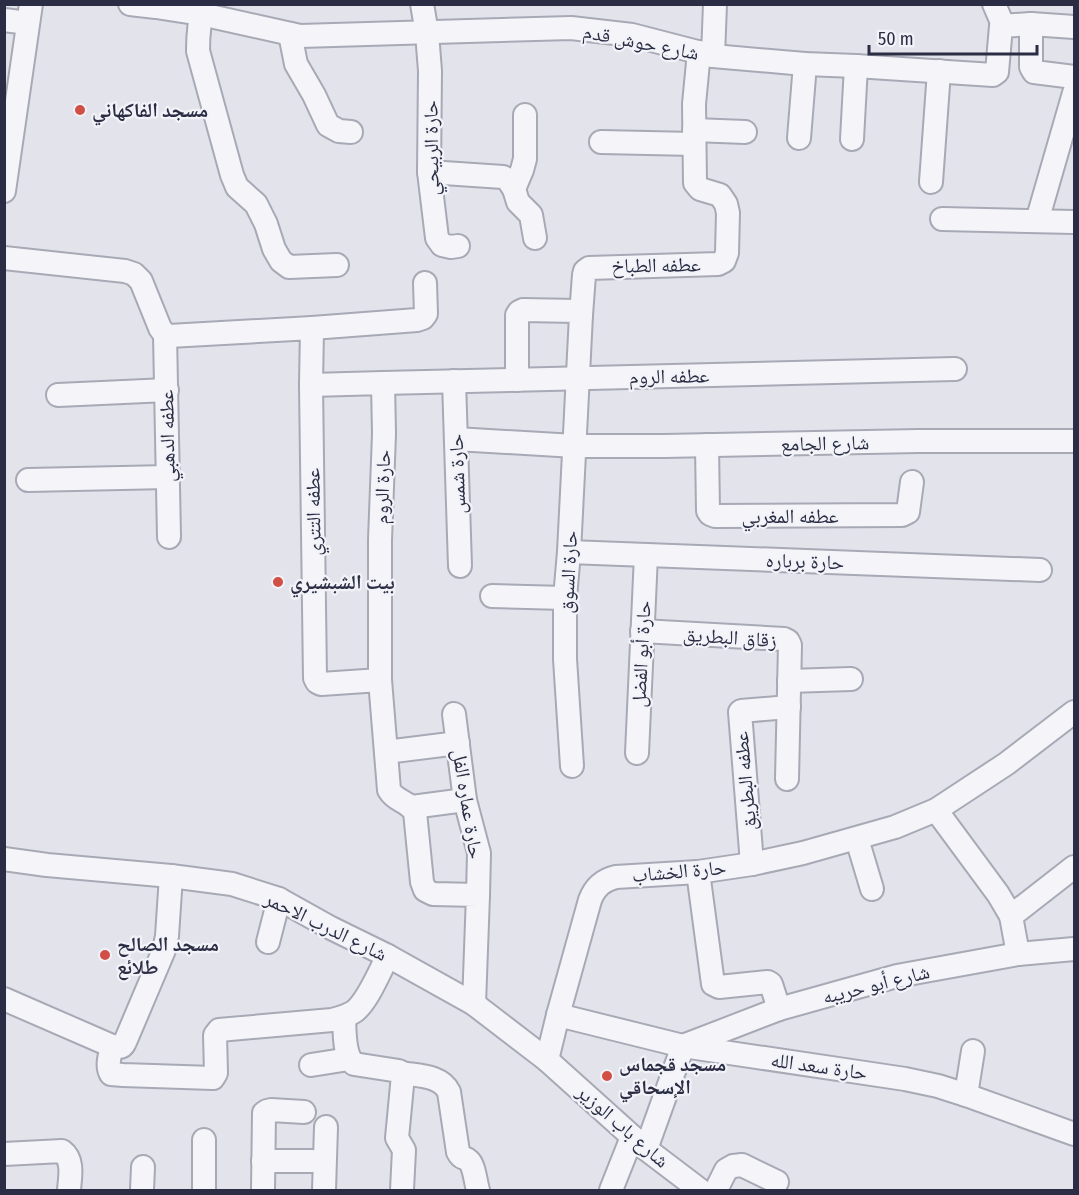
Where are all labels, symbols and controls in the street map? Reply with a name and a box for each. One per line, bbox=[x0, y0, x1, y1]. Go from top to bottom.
scale bar bbox=[869, 18, 1037, 56]
street label: شارع حوش قدم bbox=[581, 19, 701, 67]
text: 50 m bbox=[878, 28, 914, 50]
place label: مسجد الفاكهاني bbox=[92, 98, 208, 126]
street label: حارة الربيحي bbox=[418, 100, 448, 196]
marker: مسجد الفاكهاني bbox=[73, 103, 87, 117]
street label: عطفه الطباخ bbox=[611, 252, 701, 279]
street label: عطفه الروم bbox=[629, 363, 709, 391]
street label: عطفه الدهبي bbox=[154, 390, 184, 482]
street label: شارع الجامع bbox=[780, 430, 870, 457]
street label: حارة شمس bbox=[444, 433, 470, 514]
street label: حارة الروم bbox=[369, 449, 397, 525]
street label: عطفه التتري bbox=[300, 468, 330, 556]
street label: عطفه المغربي bbox=[741, 504, 839, 532]
street label: حارة السوق bbox=[554, 530, 582, 614]
street label: حارة برباره bbox=[765, 548, 845, 574]
place label: بيت الشبشيري bbox=[290, 570, 395, 598]
marker: بيت الشبشيري bbox=[271, 575, 285, 589]
street label: حارة أبو الفضل bbox=[626, 600, 656, 708]
street label: زقاق البطريق bbox=[682, 622, 778, 652]
street label: عطفه البطريق bbox=[729, 730, 761, 832]
street label: حارة عماره الفل bbox=[447, 747, 489, 861]
street label: حارة الخشاب bbox=[631, 855, 727, 887]
street label: شارع الدرب الاحمر bbox=[260, 886, 391, 967]
place label: مسجد الصالح طلائع bbox=[117, 932, 219, 981]
marker: مسجد الصالح طلائع bbox=[98, 948, 112, 962]
street label: شارع أبو حريبه bbox=[820, 959, 932, 1010]
street label: حارة سعد الله bbox=[769, 1047, 869, 1085]
place label: مسجد قجماس الإسحاقي bbox=[619, 1052, 726, 1103]
marker: مسجد قجماس الإسحاقي bbox=[600, 1069, 614, 1083]
street label: شارع باب الوزير bbox=[571, 1079, 674, 1173]

